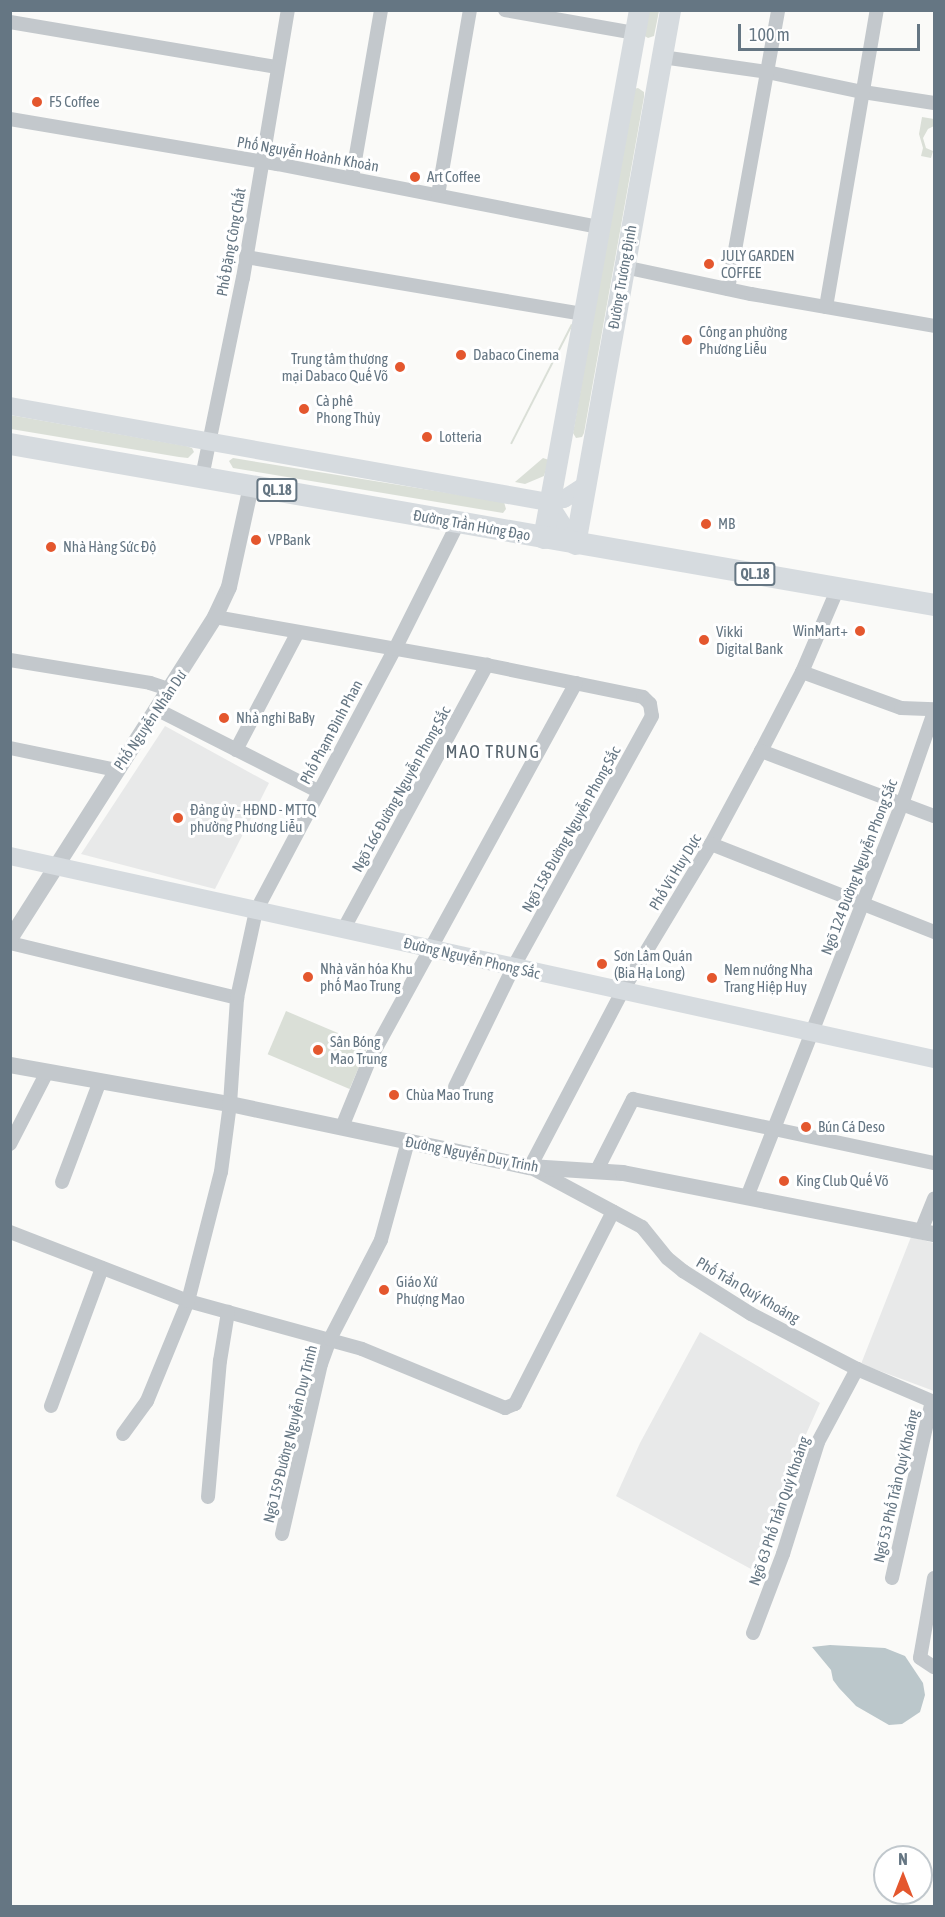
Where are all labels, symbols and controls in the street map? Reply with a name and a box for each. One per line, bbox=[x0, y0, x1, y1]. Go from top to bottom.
scale bar bbox=[741, 12, 922, 50]
text: 100 m bbox=[749, 24, 790, 45]
place label: F5 Coffee bbox=[49, 93, 100, 111]
marker: F5 Coffee bbox=[30, 95, 44, 109]
street label: Phố Nguyễn Hoành Khoản bbox=[236, 133, 380, 175]
place label: Art Coffee bbox=[427, 168, 480, 186]
marker: Art Coffee bbox=[408, 170, 422, 184]
street label: Phố Đặng Công Chất bbox=[213, 186, 249, 298]
street label: Đường Trương Định bbox=[604, 224, 640, 330]
place label: JULY GARDEN COFFEE bbox=[721, 246, 795, 281]
marker: JULY GARDEN COFFEE bbox=[702, 257, 716, 271]
place label: Công an phường Phương Liễu bbox=[699, 322, 787, 357]
marker: Công an phường Phương Liễu bbox=[680, 333, 694, 347]
place label: Dabaco Cinema bbox=[473, 346, 559, 364]
marker: Dabaco Cinema bbox=[454, 348, 468, 362]
place label: Trung tâm thương mại Dabaco Quế Võ bbox=[282, 349, 388, 384]
marker: Trung tâm thương mại Dabaco Quế Võ bbox=[393, 360, 407, 374]
place label: Cà phê Phong Thủy bbox=[316, 391, 380, 426]
marker: Cà phê Phong Thủy bbox=[297, 402, 311, 416]
place label: Lotteria bbox=[439, 428, 482, 446]
marker: Lotteria bbox=[420, 430, 434, 444]
road number: QL.18 bbox=[256, 479, 298, 501]
street label: Đường Trần Hưng Đạo bbox=[412, 506, 532, 544]
place label: MB bbox=[718, 515, 735, 533]
marker: MB bbox=[699, 517, 713, 531]
place label: VPBank bbox=[268, 531, 311, 549]
marker: VPBank bbox=[249, 533, 263, 547]
place label: Nhà Hàng Sức Độ bbox=[63, 538, 156, 556]
marker: Nhà Hàng Sức Độ bbox=[44, 540, 58, 554]
road number: QL.18 bbox=[734, 563, 776, 585]
place label: Vikki Digital Bank bbox=[716, 622, 783, 657]
place label: WinMart+ bbox=[793, 622, 848, 640]
marker: WinMart+ bbox=[853, 624, 867, 638]
marker: Vikki Digital Bank bbox=[697, 633, 711, 647]
street label: Phố Nguyễn Nhân Dư bbox=[110, 667, 190, 773]
street label: Phố Phạm Đình Phan bbox=[296, 677, 366, 787]
street label: Ngõ 166 Đường Nguyễn Phong Sắc bbox=[348, 703, 454, 875]
place label: Nhà nghỉ BaBy bbox=[236, 709, 315, 727]
marker: Nhà nghỉ BaBy bbox=[217, 711, 231, 725]
district label: MAO TRUNG bbox=[445, 741, 541, 763]
street label: Ngõ 158 Đường Nguyễn Phong Sắc bbox=[518, 743, 624, 915]
street label: Ngõ 124 Đường Nguyễn Phong Sắc bbox=[817, 777, 901, 957]
place label: Đảng ủy - HĐND - MTTQ phường Phương Liễu bbox=[190, 800, 316, 835]
marker: Đảng ủy - HĐND - MTTQ phường Phương Liễu bbox=[171, 811, 185, 825]
street label: Phố Vũ Huy Dực bbox=[645, 831, 705, 913]
street label: Đường Nguyễn Phong Sắc bbox=[402, 934, 542, 982]
place label: Sơn Lâm Quán (Bia Hạ Long) bbox=[614, 946, 693, 981]
marker: Sơn Lâm Quán (Bia Hạ Long) bbox=[595, 957, 609, 971]
place label: Nhà văn hóa Khu phố Mao Trung bbox=[320, 959, 413, 994]
place label: Nem nướng Nha Trang Hiệp Huy bbox=[724, 960, 813, 995]
marker: Nhà văn hóa Khu phố Mao Trung bbox=[301, 970, 315, 984]
marker: Nem nướng Nha Trang Hiệp Huy bbox=[705, 971, 719, 985]
place label: Sân Bóng Mao Trung bbox=[330, 1032, 387, 1067]
marker: Sân Bóng Mao Trung bbox=[311, 1043, 325, 1057]
place label: Chùa Mao Trung bbox=[406, 1086, 494, 1104]
marker: Chùa Mao Trung bbox=[387, 1088, 401, 1102]
place label: Bún Cá Deso bbox=[818, 1118, 885, 1136]
marker: Bún Cá Deso bbox=[799, 1120, 813, 1134]
street label: Đường Nguyễn Duy Trinh bbox=[404, 1132, 540, 1176]
place label: King Club Quế Võ bbox=[796, 1172, 889, 1190]
marker: King Club Quế Võ bbox=[777, 1174, 791, 1188]
street label: Phố Trần Quý Khoáng bbox=[693, 1253, 803, 1327]
place label: Giáo Xứ Phượng Mao bbox=[396, 1272, 465, 1307]
marker: Giáo Xứ Phượng Mao bbox=[377, 1283, 391, 1297]
street label: Ngõ 159 Đường Nguyễn Duy Trinh bbox=[259, 1343, 321, 1525]
street label: Ngõ 53 Phố Trần Quý Khoáng bbox=[870, 1408, 922, 1564]
street label: Ngõ 63 Phố Trần Quý Khoáng bbox=[745, 1434, 813, 1588]
north arrow bbox=[873, 1845, 933, 1905]
text: N bbox=[898, 1850, 908, 1868]

